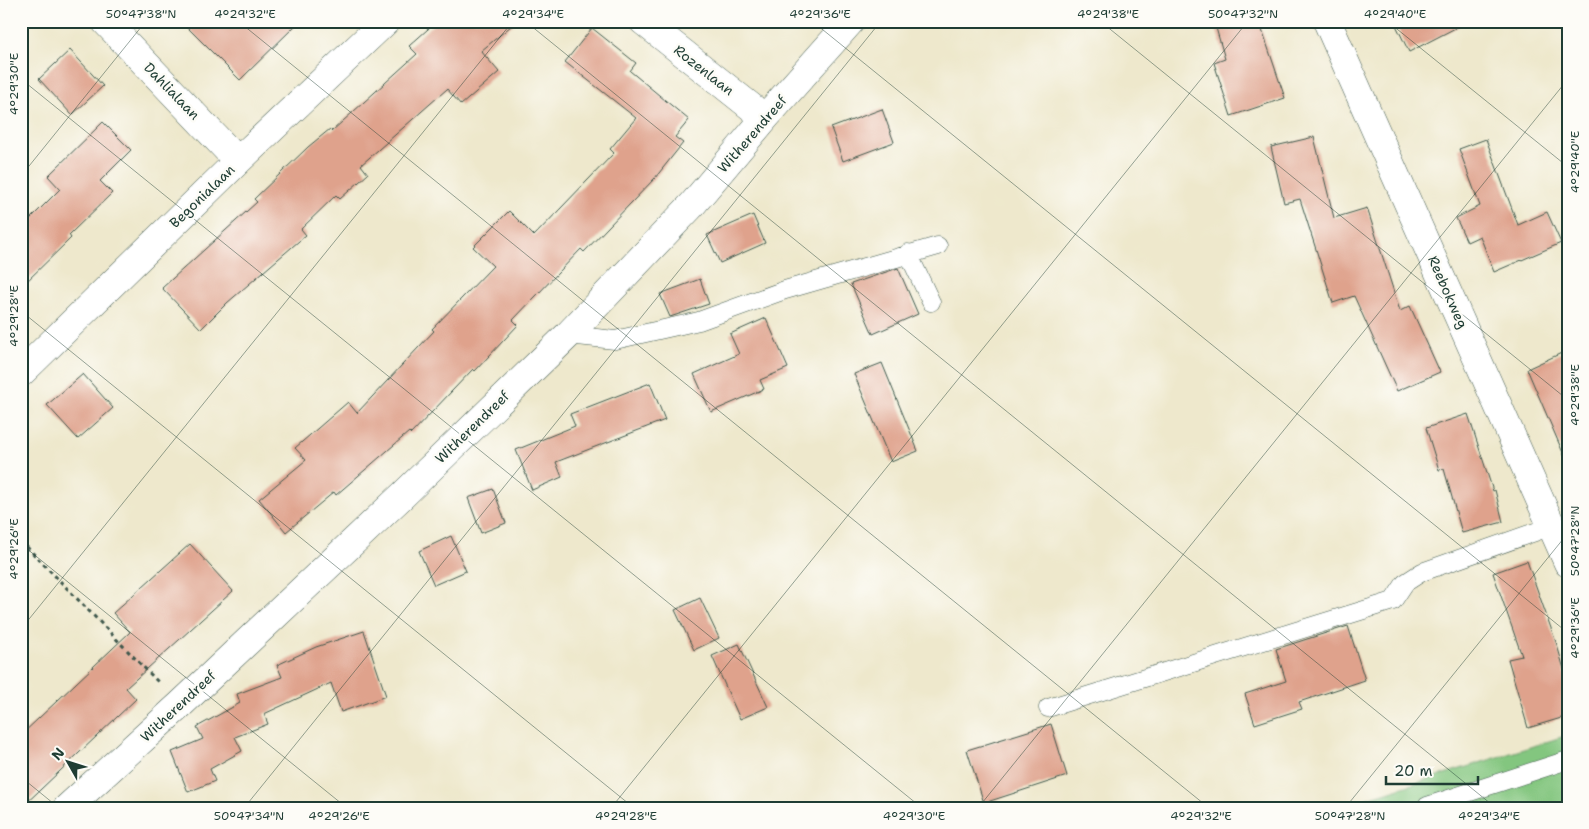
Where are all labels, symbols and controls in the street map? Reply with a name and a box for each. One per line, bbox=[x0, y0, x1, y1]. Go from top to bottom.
text: 50°47'38"N bbox=[106, 6, 176, 22]
text: 4°29'32"E bbox=[214, 6, 276, 22]
text: 4°29'34"E bbox=[502, 6, 564, 22]
text: 4°29'36"E bbox=[789, 6, 851, 22]
text: 4°29'38"E bbox=[1077, 6, 1139, 22]
text: 50°47'32"N bbox=[1208, 6, 1278, 22]
text: 4°29'40"E bbox=[1364, 6, 1426, 22]
street label: Rozenlaan bbox=[670, 41, 738, 99]
text: 4°29'30"E bbox=[6, 53, 22, 115]
street label: Dahlialaan bbox=[140, 59, 204, 124]
street label: Witherendreef bbox=[713, 91, 791, 176]
text: 4°29'40"E bbox=[1567, 131, 1583, 193]
street label: Begonialaan bbox=[166, 160, 239, 232]
street label: Reebokweg bbox=[1424, 253, 1472, 331]
text: 4°29'28"E bbox=[6, 285, 22, 347]
text: 4°29'38"E bbox=[1567, 364, 1583, 426]
street label: Witherendreef bbox=[431, 386, 514, 467]
text: 50°47'28"N bbox=[1567, 506, 1583, 576]
text: 4°29'26"E bbox=[6, 518, 22, 580]
text: 4°29'36"E bbox=[1567, 597, 1583, 659]
street label: Witherendreef bbox=[136, 666, 220, 746]
north arrow bbox=[42, 736, 92, 786]
text: N bbox=[47, 744, 68, 764]
scale bar bbox=[1386, 754, 1479, 786]
text: 20 m bbox=[1394, 761, 1433, 781]
text: 50°47'34"N bbox=[214, 808, 284, 824]
text: 4°29'26"E bbox=[308, 808, 370, 824]
text: 4°29'28"E bbox=[595, 808, 657, 824]
text: 4°29'30"E bbox=[883, 808, 945, 824]
text: 4°29'32"E bbox=[1170, 808, 1232, 824]
text: 50°47'28"N bbox=[1315, 808, 1385, 824]
text: 4°29'34"E bbox=[1458, 808, 1520, 824]

